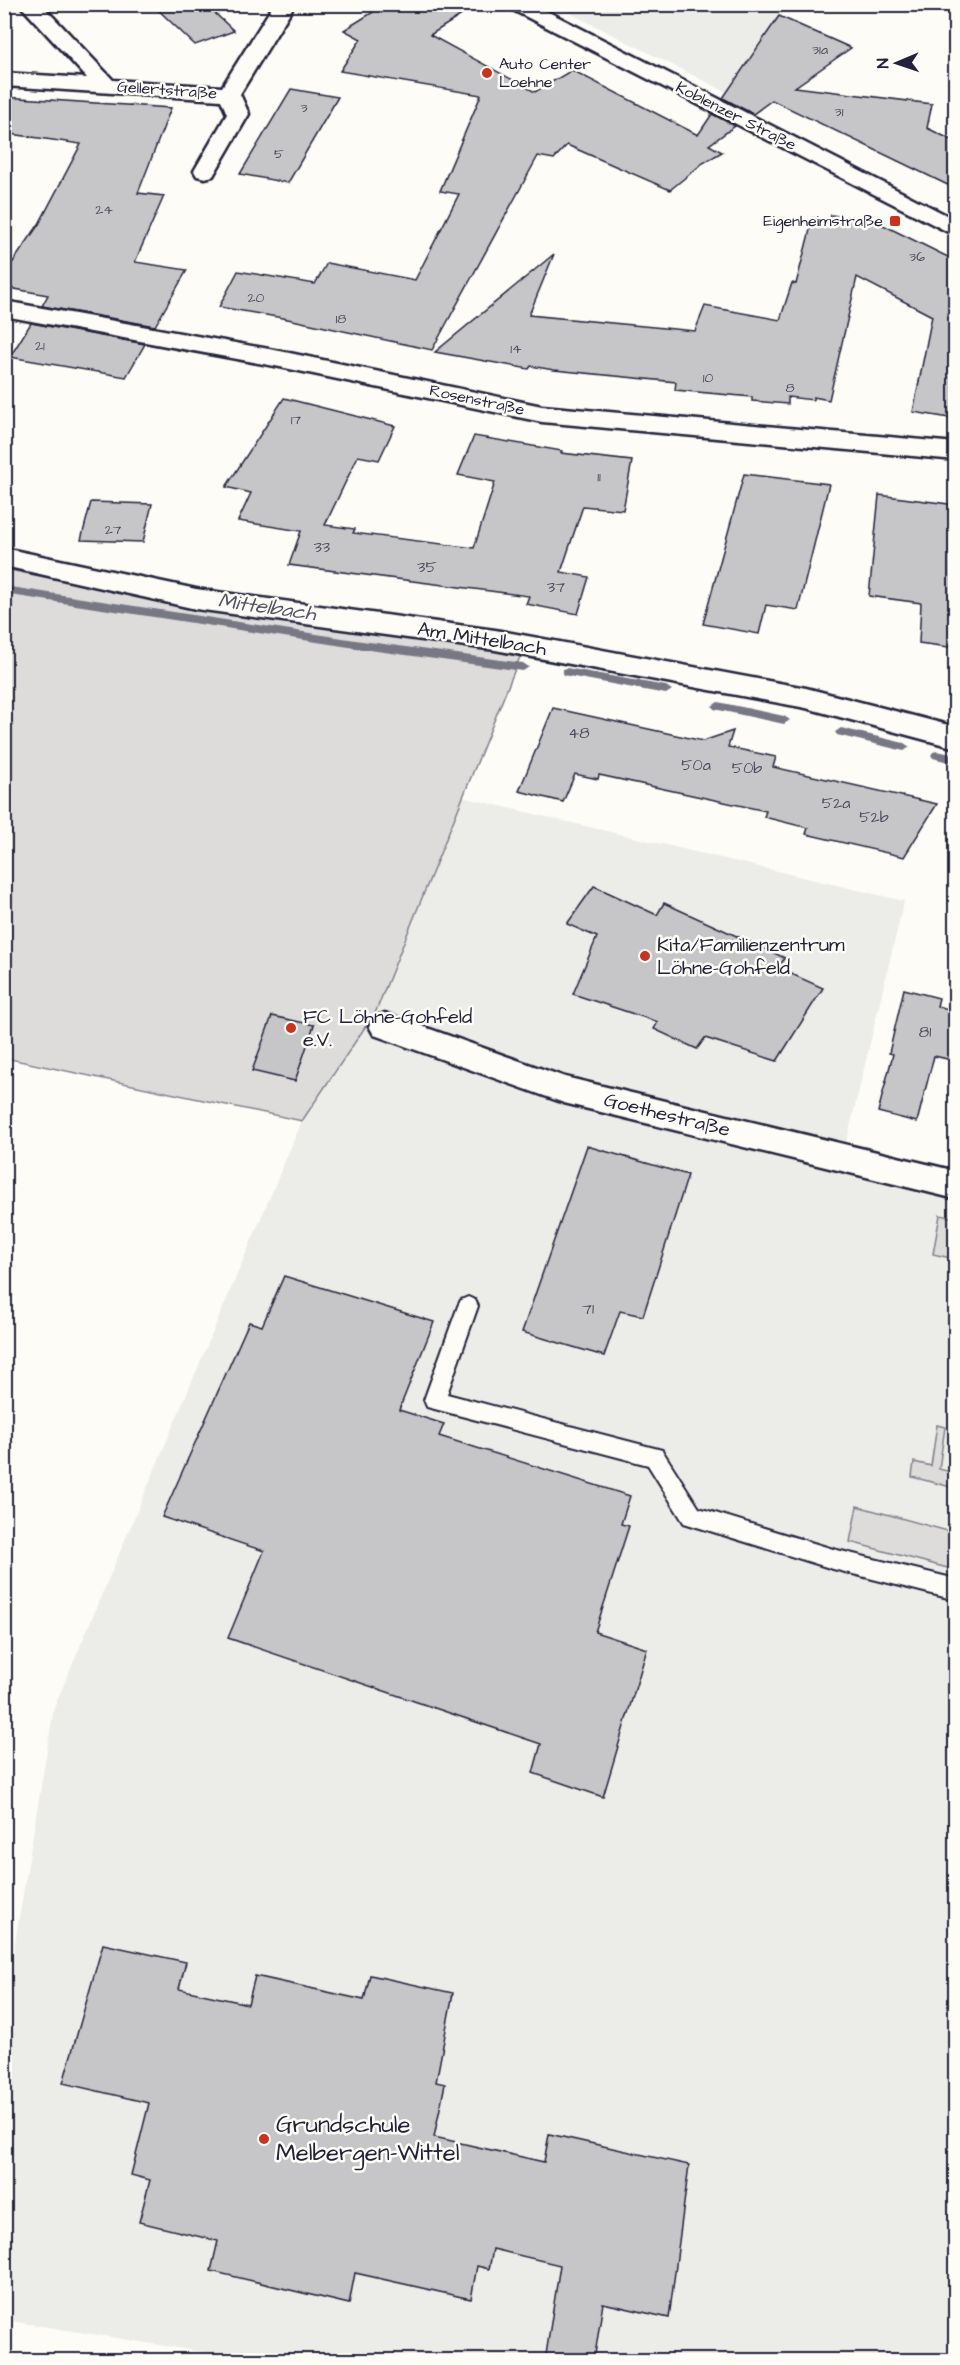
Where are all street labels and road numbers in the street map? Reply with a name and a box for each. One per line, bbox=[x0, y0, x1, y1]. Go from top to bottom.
street label: Gellertstraße bbox=[116, 76, 218, 104]
street label: Koblenzer Straße bbox=[672, 76, 800, 156]
street label: Rosenstraße bbox=[427, 379, 527, 421]
street label: Am Mittelbach bbox=[416, 615, 549, 663]
street label: Goethestraße bbox=[601, 1086, 733, 1144]

